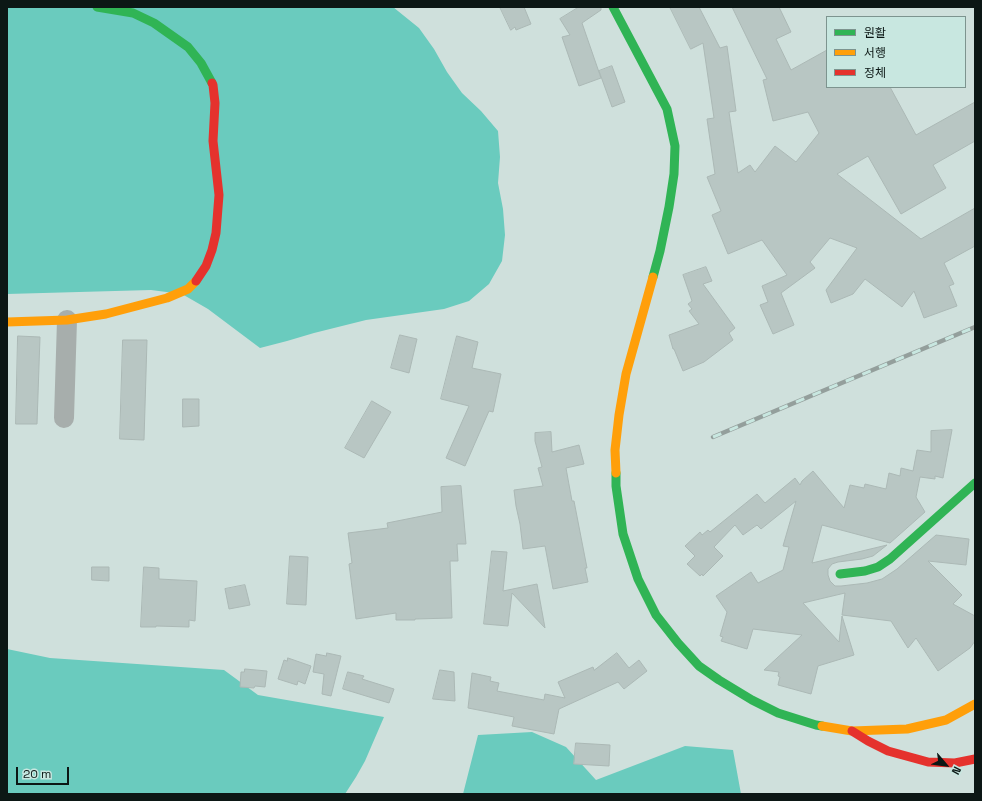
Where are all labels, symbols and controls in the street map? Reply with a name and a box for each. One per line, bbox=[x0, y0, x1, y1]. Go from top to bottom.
legend bbox=[826, 16, 966, 88]
text: 원활 bbox=[864, 25, 886, 41]
text: 서행 bbox=[864, 45, 886, 61]
text: 정체 bbox=[864, 65, 886, 81]
north arrow bbox=[926, 745, 966, 785]
scale bar bbox=[18, 759, 71, 785]
text: N bbox=[949, 764, 965, 777]
text: 20 m bbox=[23, 766, 51, 782]

